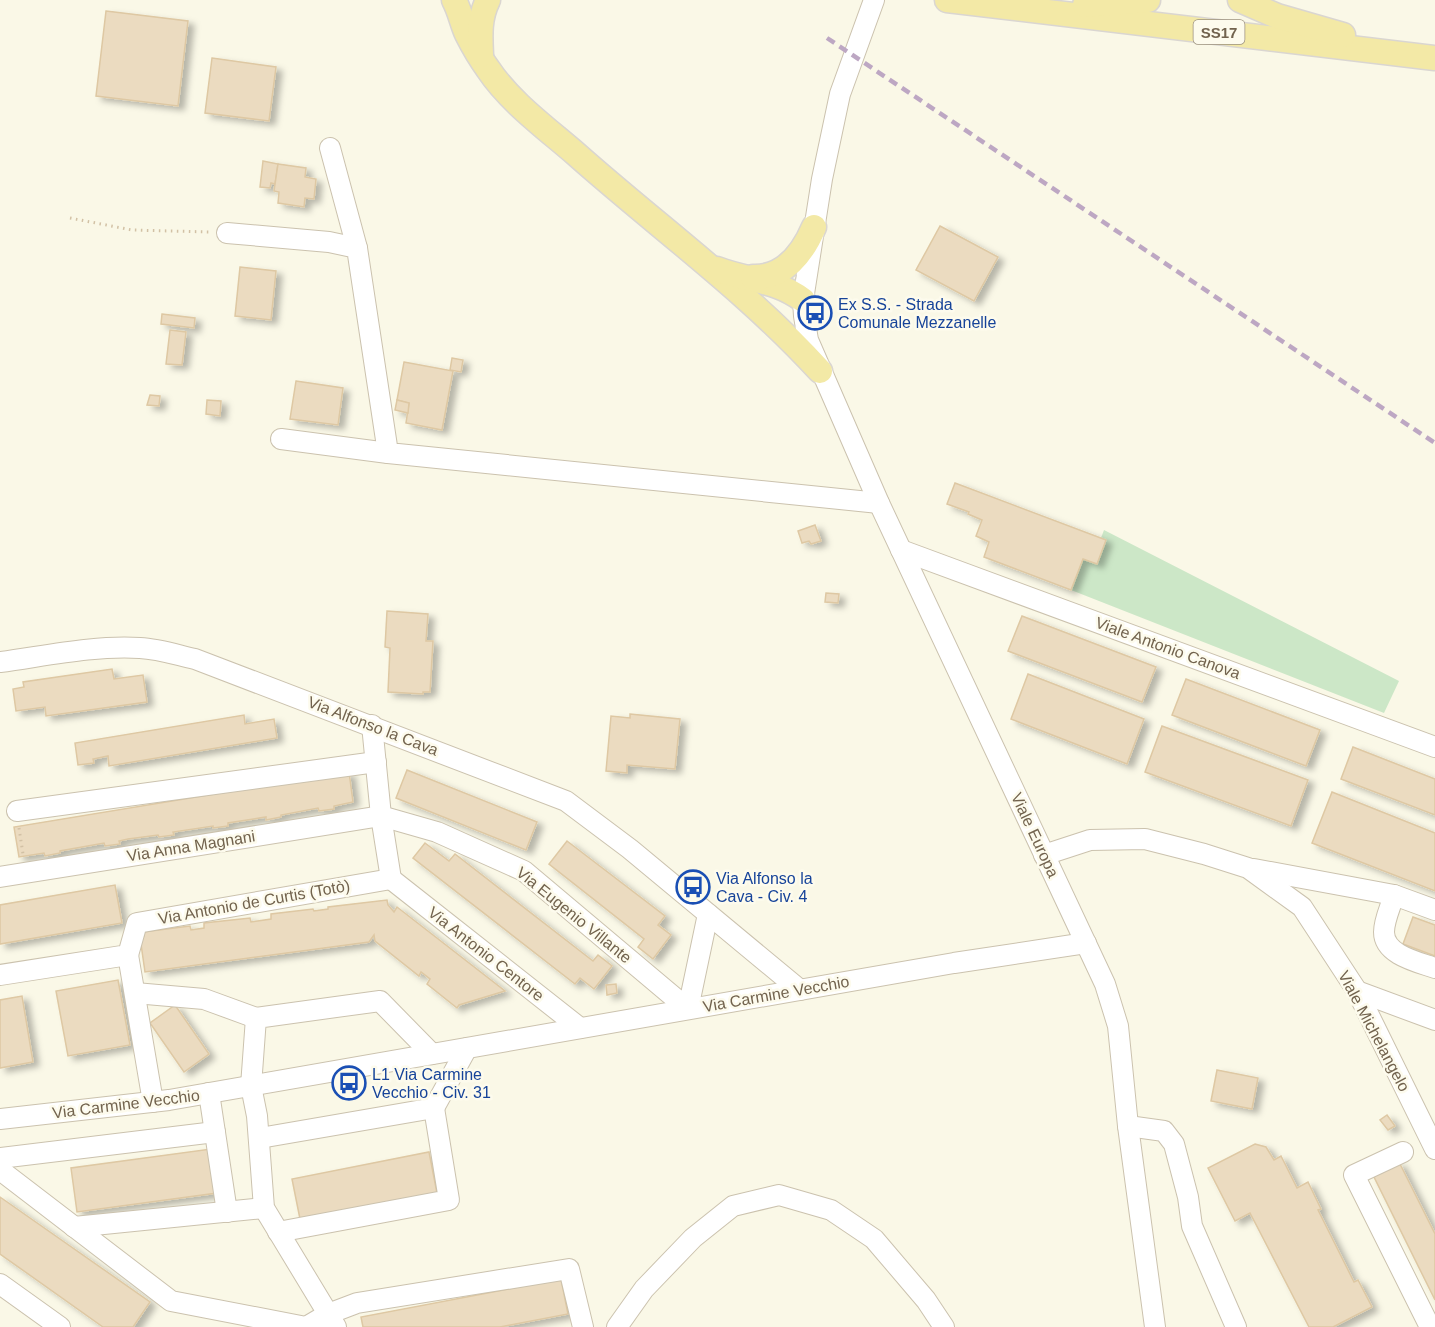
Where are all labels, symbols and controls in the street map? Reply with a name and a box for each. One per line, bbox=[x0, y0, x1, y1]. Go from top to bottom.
road number: SS17 bbox=[1194, 20, 1244, 44]
bus stop icon: Ex S.S. - Strada Comunale Mezzanelle bbox=[797, 295, 833, 331]
place label: Ex S.S. - Strada Comunale Mezzanelle bbox=[838, 296, 996, 331]
street label: Viale Antonio Canova bbox=[1093, 614, 1243, 682]
street label: Via Alfonso la Cava bbox=[305, 693, 441, 759]
street label: Viale Europa bbox=[1008, 790, 1062, 880]
street label: Via Anna Magnani bbox=[126, 827, 256, 865]
street label: Via Eugenio Villante bbox=[513, 864, 635, 967]
bus stop icon: Via Alfonso la Cava - Civ. 4 bbox=[675, 869, 711, 905]
place label: Via Alfonso la Cava - Civ. 4 bbox=[716, 870, 813, 905]
street label: Via Antonio de Curtis (Totò) bbox=[157, 877, 351, 927]
street label: Via Antonio Centore bbox=[425, 904, 547, 1004]
street label: Viale Michelangelo bbox=[1335, 968, 1413, 1094]
street label: Via Carmine Vecchio bbox=[702, 973, 851, 1015]
bus stop icon: L1 Via Carmine Vecchio - Civ. 31 bbox=[331, 1065, 367, 1101]
place label: L1 Via Carmine Vecchio - Civ. 31 bbox=[372, 1066, 491, 1101]
street label: Via Carmine Vecchio bbox=[51, 1087, 201, 1121]

